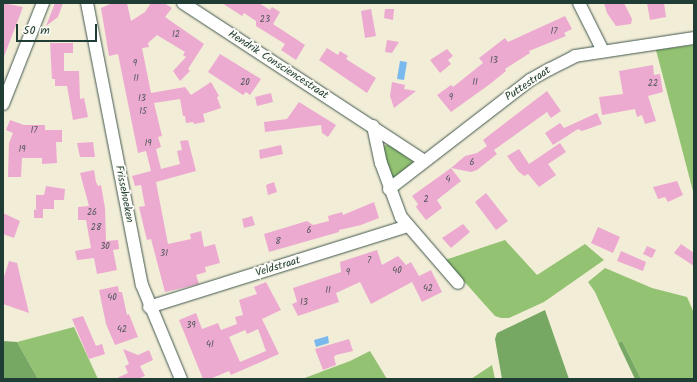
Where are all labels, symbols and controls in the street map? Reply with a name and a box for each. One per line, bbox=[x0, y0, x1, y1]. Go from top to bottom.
house number: 23 bbox=[260, 15, 270, 25]
scale bar bbox=[18, 16, 99, 42]
text: 50 m bbox=[23, 21, 50, 40]
house number: 17 bbox=[551, 27, 557, 37]
street label: Hendrik Consciencestraat bbox=[225, 28, 331, 102]
house number: 12 bbox=[172, 30, 180, 40]
house number: 13 bbox=[490, 56, 498, 66]
house number: 9 bbox=[133, 59, 137, 69]
street label: Puttestraat bbox=[503, 64, 553, 104]
house number: 11 bbox=[133, 74, 139, 84]
house number: 20 bbox=[240, 78, 250, 88]
house number: 11 bbox=[472, 78, 478, 88]
house number: 22 bbox=[648, 79, 658, 89]
house number: 9 bbox=[449, 93, 453, 103]
house number: 13 bbox=[138, 94, 146, 104]
house number: 15 bbox=[139, 107, 147, 117]
house number: 17 bbox=[31, 126, 37, 136]
house number: 19 bbox=[144, 139, 152, 149]
house number: 19 bbox=[18, 145, 26, 155]
house number: 6 bbox=[469, 158, 475, 168]
street label: Frissehoeken bbox=[112, 164, 136, 224]
house number: 4 bbox=[446, 175, 450, 185]
house number: 2 bbox=[423, 195, 429, 205]
house number: 26 bbox=[87, 208, 97, 218]
house number: 28 bbox=[91, 223, 101, 233]
house number: 6 bbox=[306, 226, 312, 236]
house number: 8 bbox=[275, 237, 281, 247]
house number: 30 bbox=[100, 242, 110, 252]
house number: 31 bbox=[160, 249, 168, 259]
street label: Veldstraat bbox=[254, 254, 302, 280]
house number: 7 bbox=[367, 256, 371, 266]
house number: 40 bbox=[392, 266, 402, 276]
house number: 9 bbox=[346, 268, 350, 278]
house number: 42 bbox=[423, 284, 433, 294]
house number: 11 bbox=[325, 286, 331, 296]
house number: 40 bbox=[107, 293, 117, 303]
house number: 13 bbox=[300, 298, 308, 308]
house number: 39 bbox=[186, 321, 196, 331]
house number: 42 bbox=[117, 325, 127, 335]
house number: 41 bbox=[206, 340, 214, 350]

